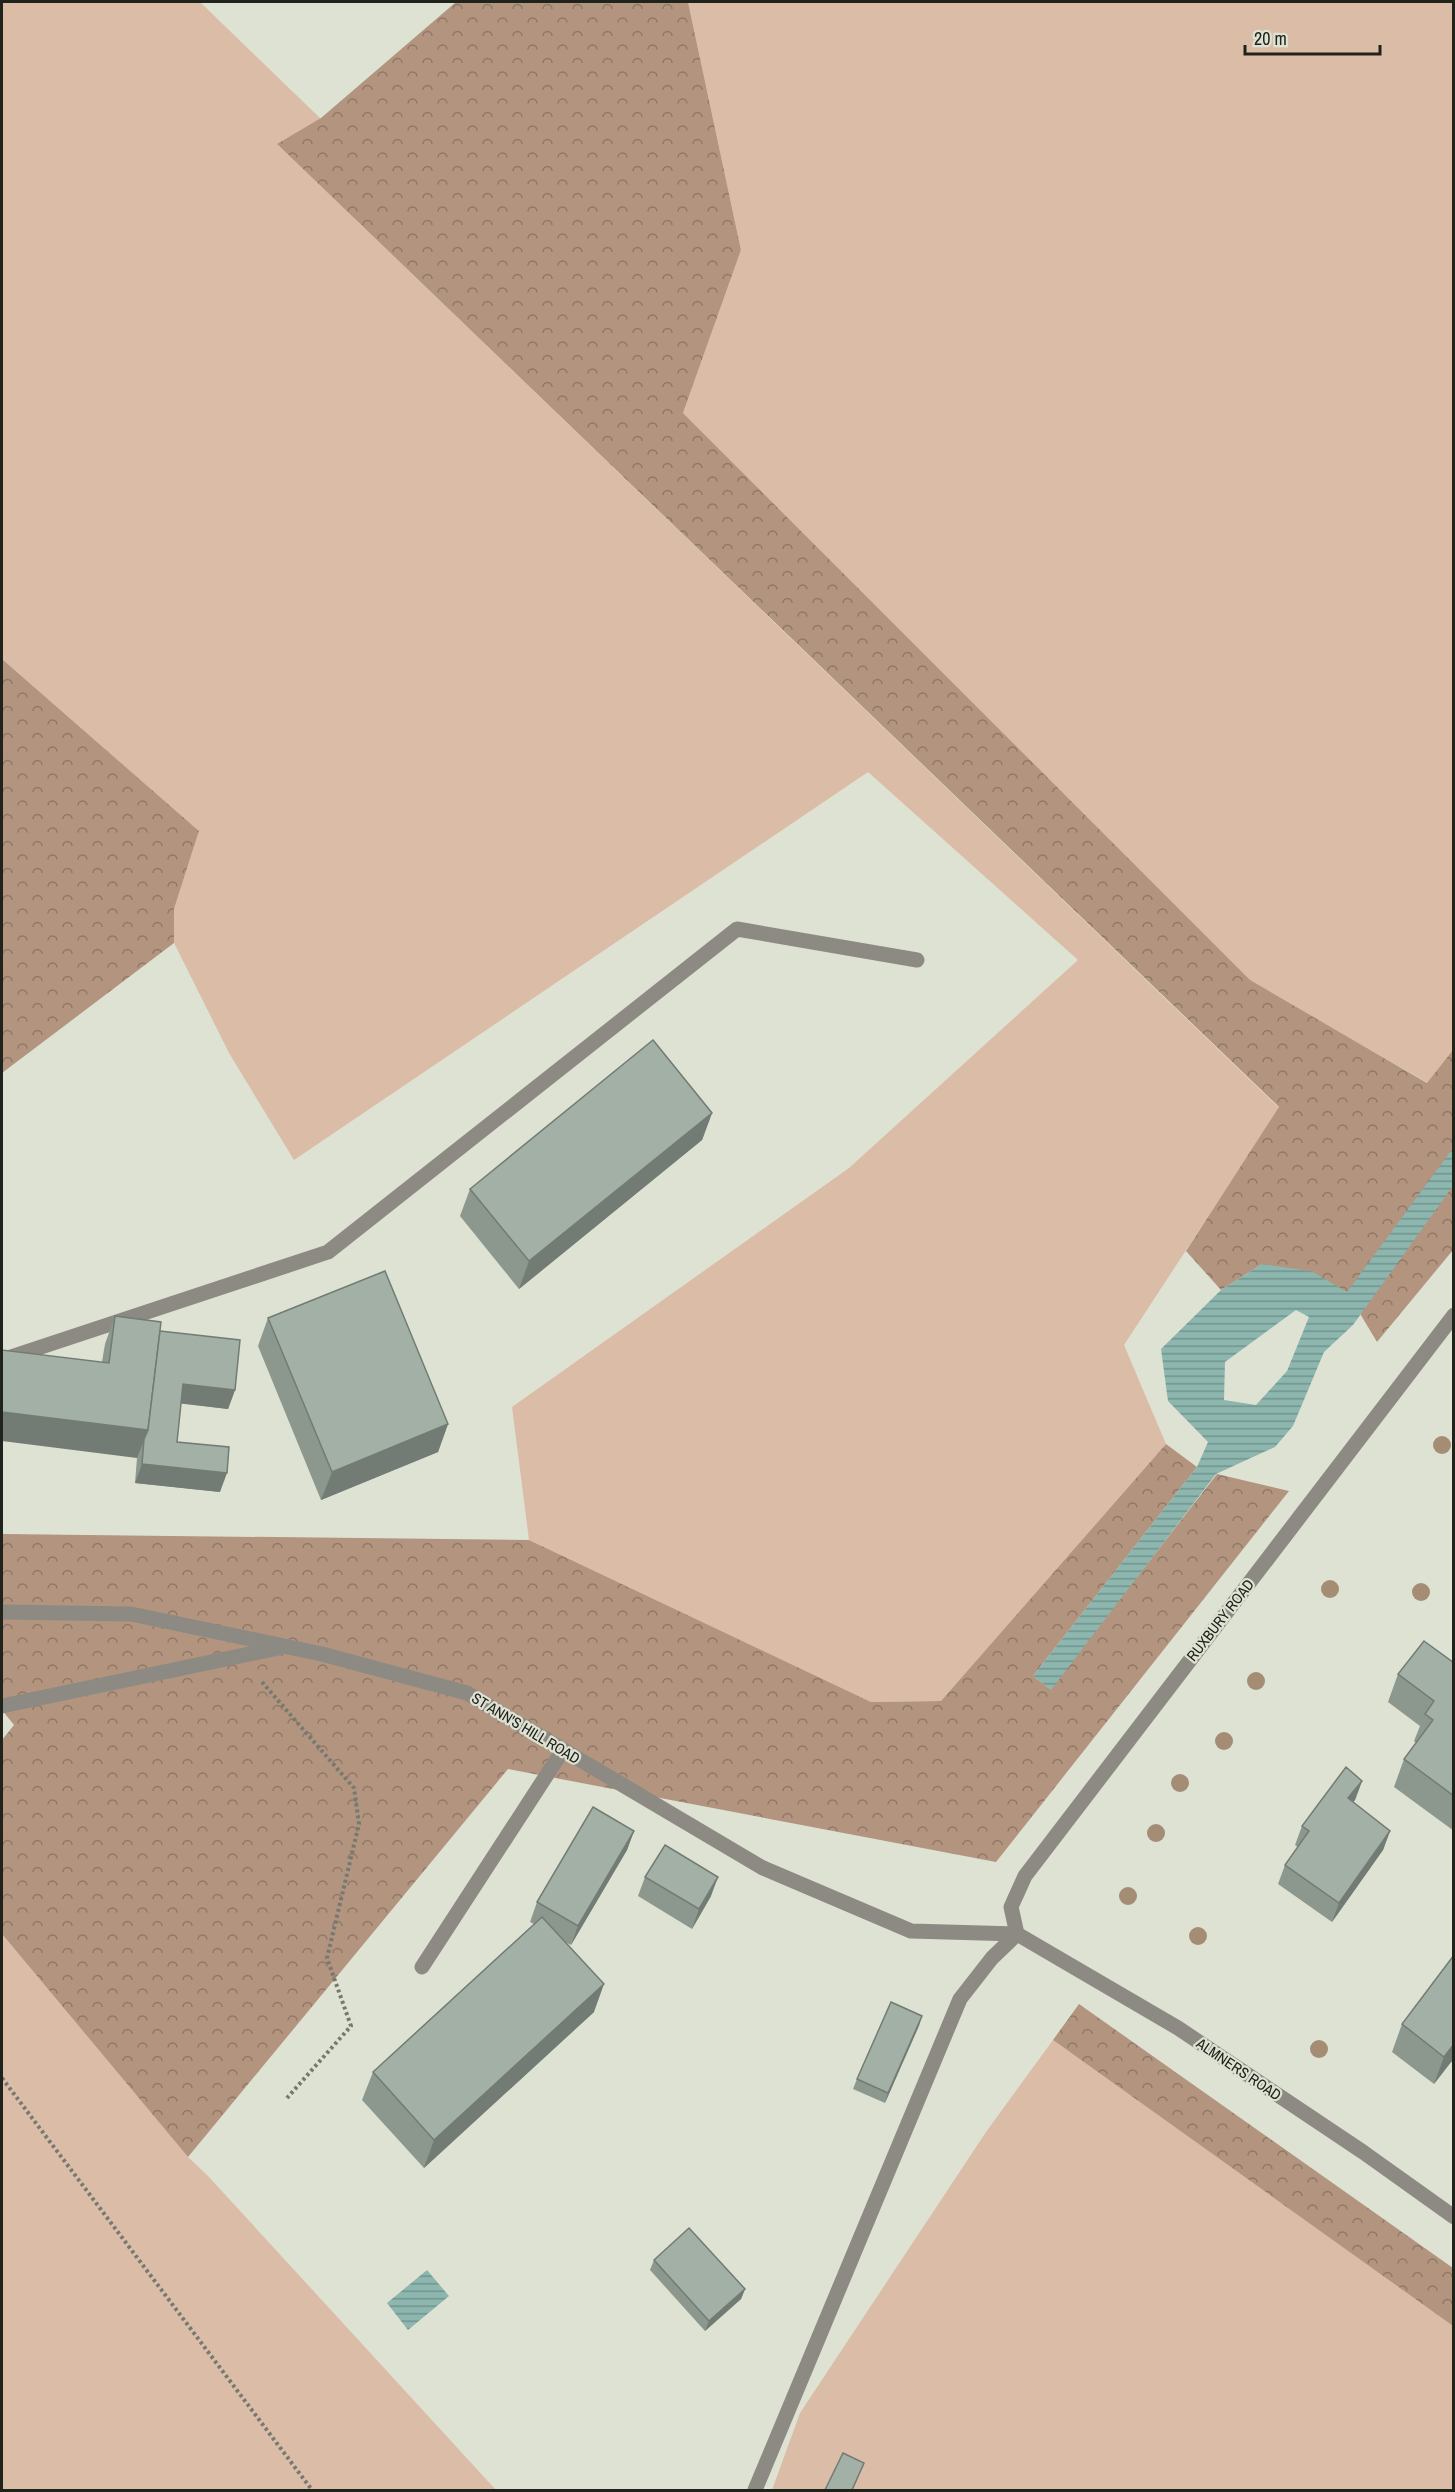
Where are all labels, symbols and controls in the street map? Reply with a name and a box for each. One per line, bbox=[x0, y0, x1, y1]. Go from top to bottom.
scale bar bbox=[1245, 18, 1380, 56]
text: 20 m bbox=[1254, 26, 1287, 51]
street label: RUXBURY ROAD bbox=[1181, 1575, 1259, 1665]
street label: ST ANN'S HILL ROAD bbox=[468, 1687, 584, 1769]
street label: ALMNERS ROAD bbox=[1192, 2032, 1286, 2105]

